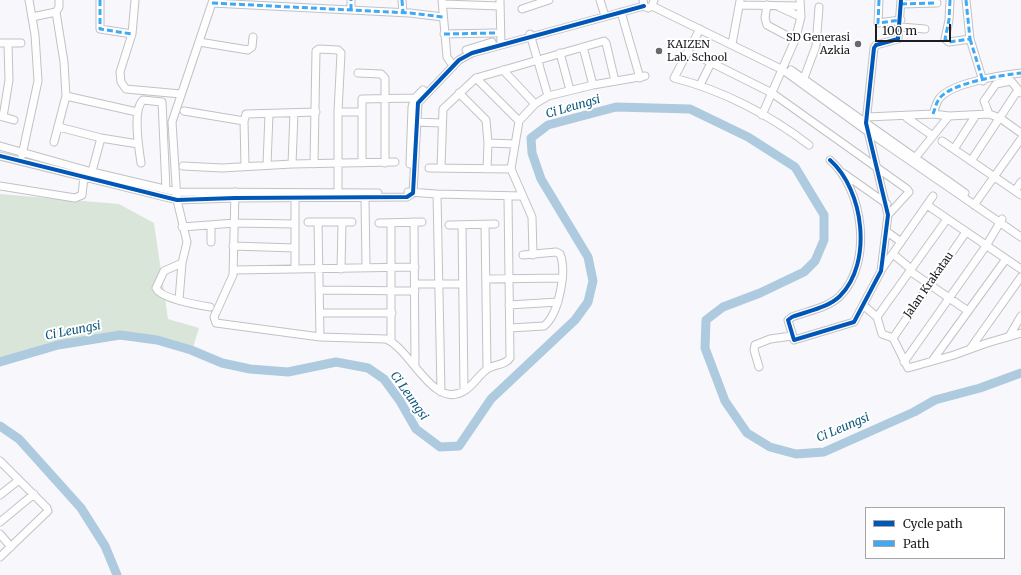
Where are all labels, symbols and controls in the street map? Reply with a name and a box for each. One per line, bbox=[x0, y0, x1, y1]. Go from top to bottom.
scale bar bbox=[877, 16, 953, 42]
text: 100 m bbox=[882, 23, 917, 38]
place label: SD Generasi Azkia bbox=[786, 31, 850, 57]
place label: KAIZEN Lab. School bbox=[667, 38, 727, 64]
marker: SD Generasi Azkia bbox=[853, 39, 863, 49]
marker: KAIZEN Lab. School bbox=[654, 46, 664, 56]
water label: Ci Leungsi bbox=[544, 92, 602, 122]
street label: Jalan Krakatau bbox=[901, 250, 957, 320]
water label: Ci Leungsi bbox=[44, 319, 102, 343]
water label: Ci Leungsi bbox=[387, 369, 431, 423]
water label: Ci Leungsi bbox=[814, 410, 872, 446]
legend bbox=[865, 507, 1005, 559]
text: Cycle path bbox=[903, 516, 963, 531]
text: Path bbox=[903, 536, 929, 551]

